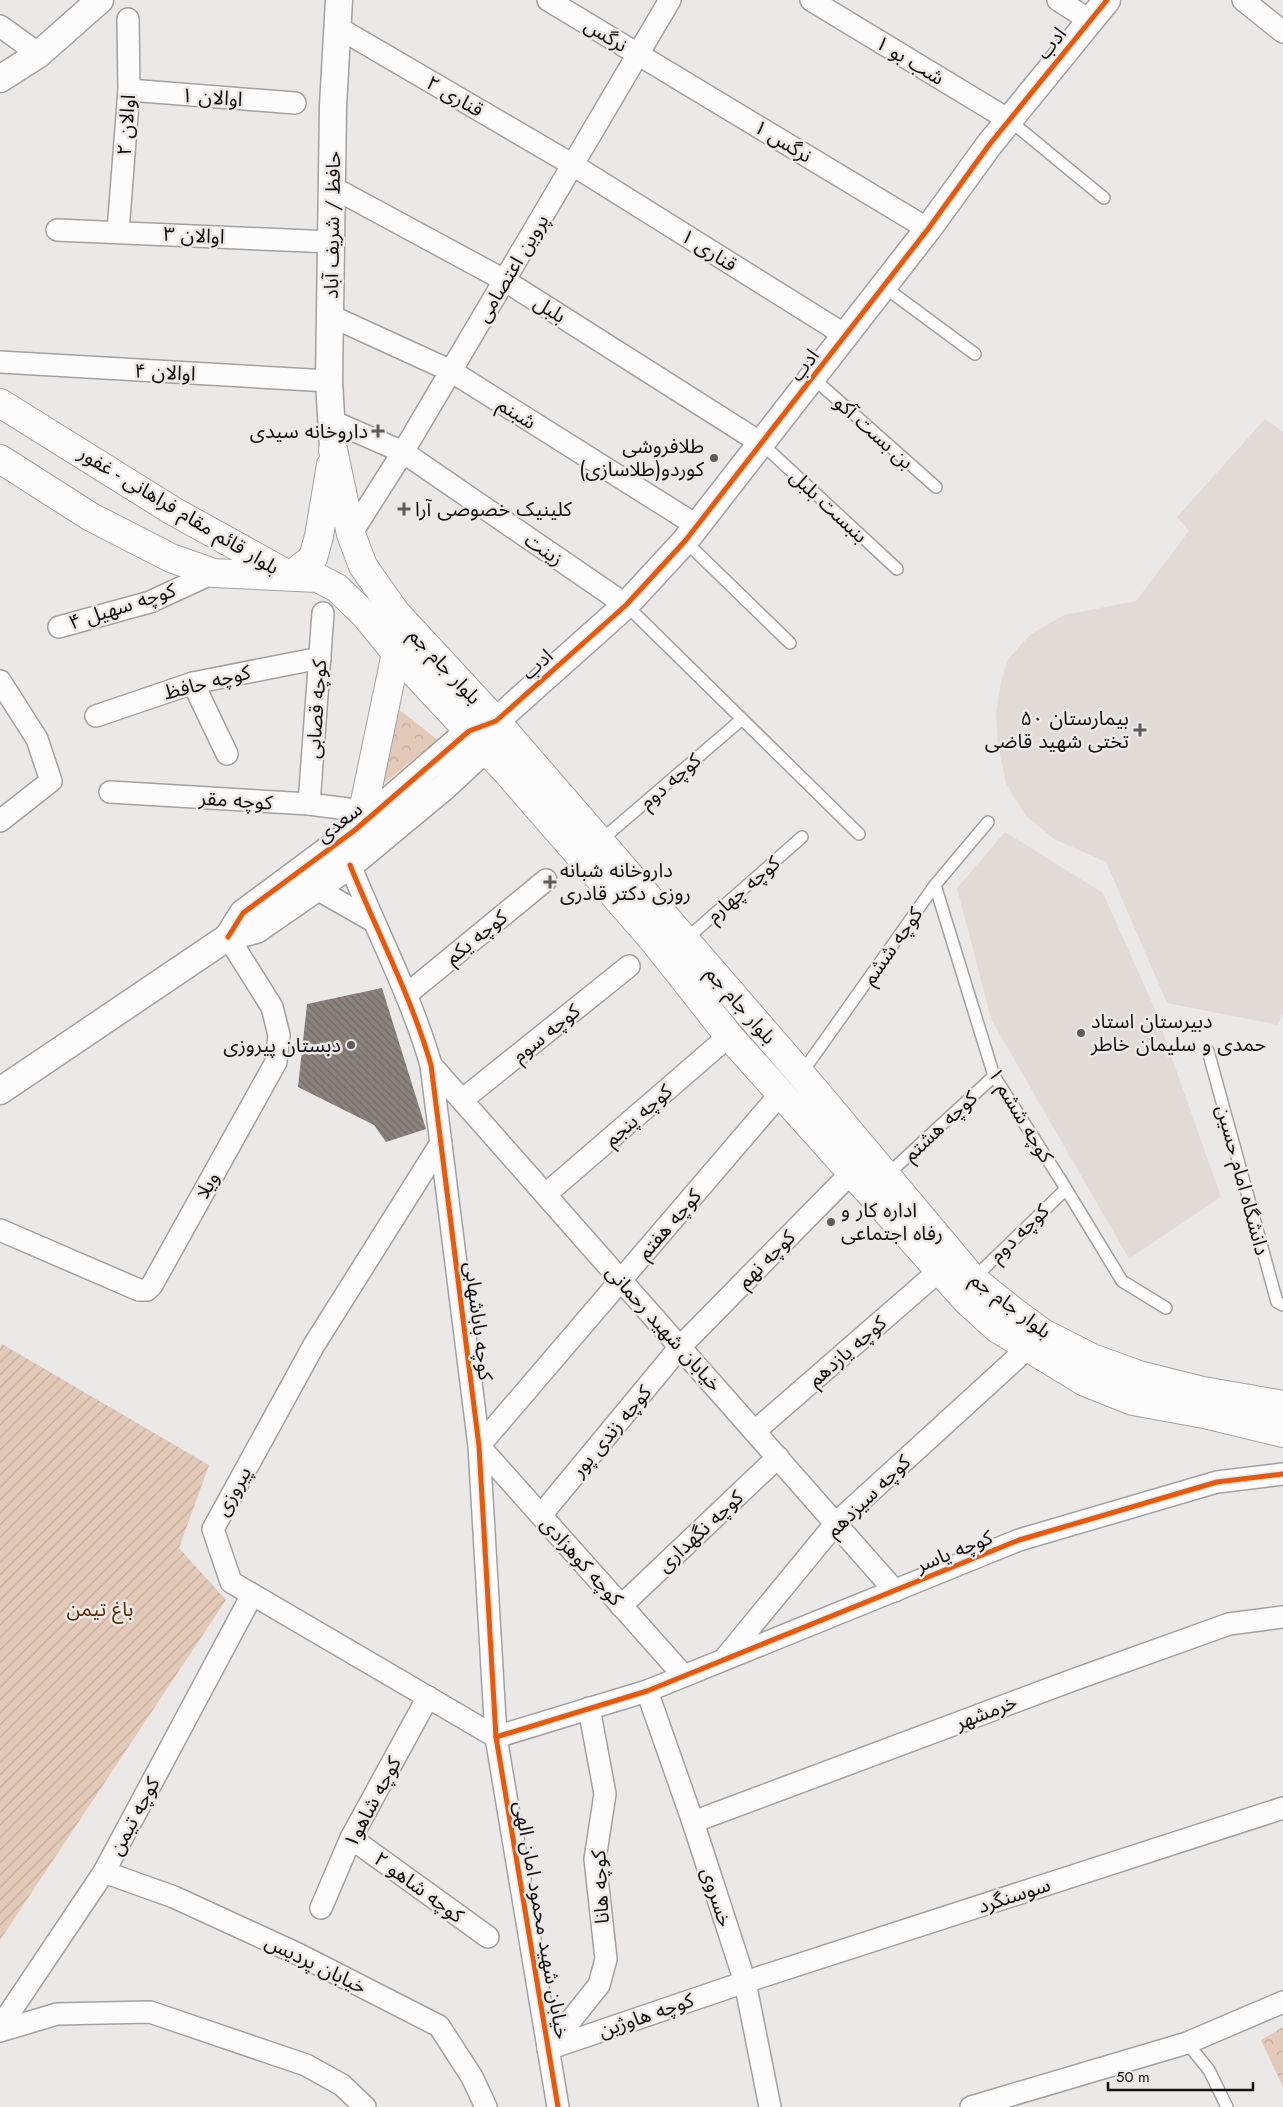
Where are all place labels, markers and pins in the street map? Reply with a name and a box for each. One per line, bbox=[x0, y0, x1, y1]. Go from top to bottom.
place label: داروخانه سیدی bbox=[250, 417, 368, 446]
marker: داروخانه سیدی bbox=[372, 425, 384, 437]
place label: طلافروشی کوردو(طلاسازی) bbox=[579, 432, 705, 484]
marker: طلافروشی کوردو(طلاسازی) bbox=[708, 452, 720, 464]
place label: کلینیک خصوصی آرا bbox=[415, 495, 573, 524]
marker: کلینیک خصوصی آرا bbox=[397, 502, 411, 516]
place label: بیمارستان ۵۰ تختی شهید قاضی bbox=[985, 704, 1129, 756]
marker: بیمارستان ۵۰ تختی شهید قاضی bbox=[1133, 723, 1147, 737]
place label: داروخانه شبانه روزی دکتر قادری bbox=[560, 856, 691, 908]
marker: داروخانه شبانه روزی دکتر قادری bbox=[544, 876, 556, 888]
place label: دبیرستان استاد حمدی و سلیمان خاطر bbox=[1090, 1007, 1266, 1059]
marker: دبیرستان استاد حمدی و سلیمان خاطر bbox=[1075, 1027, 1087, 1039]
place label: دبستان پیروزی bbox=[223, 1031, 341, 1060]
marker: دبستان پیروزی bbox=[345, 1039, 357, 1051]
place label: اداره کار و رفاه اجتماعی bbox=[841, 1196, 943, 1248]
marker: اداره کار و رفاه اجتماعی bbox=[825, 1216, 837, 1228]

